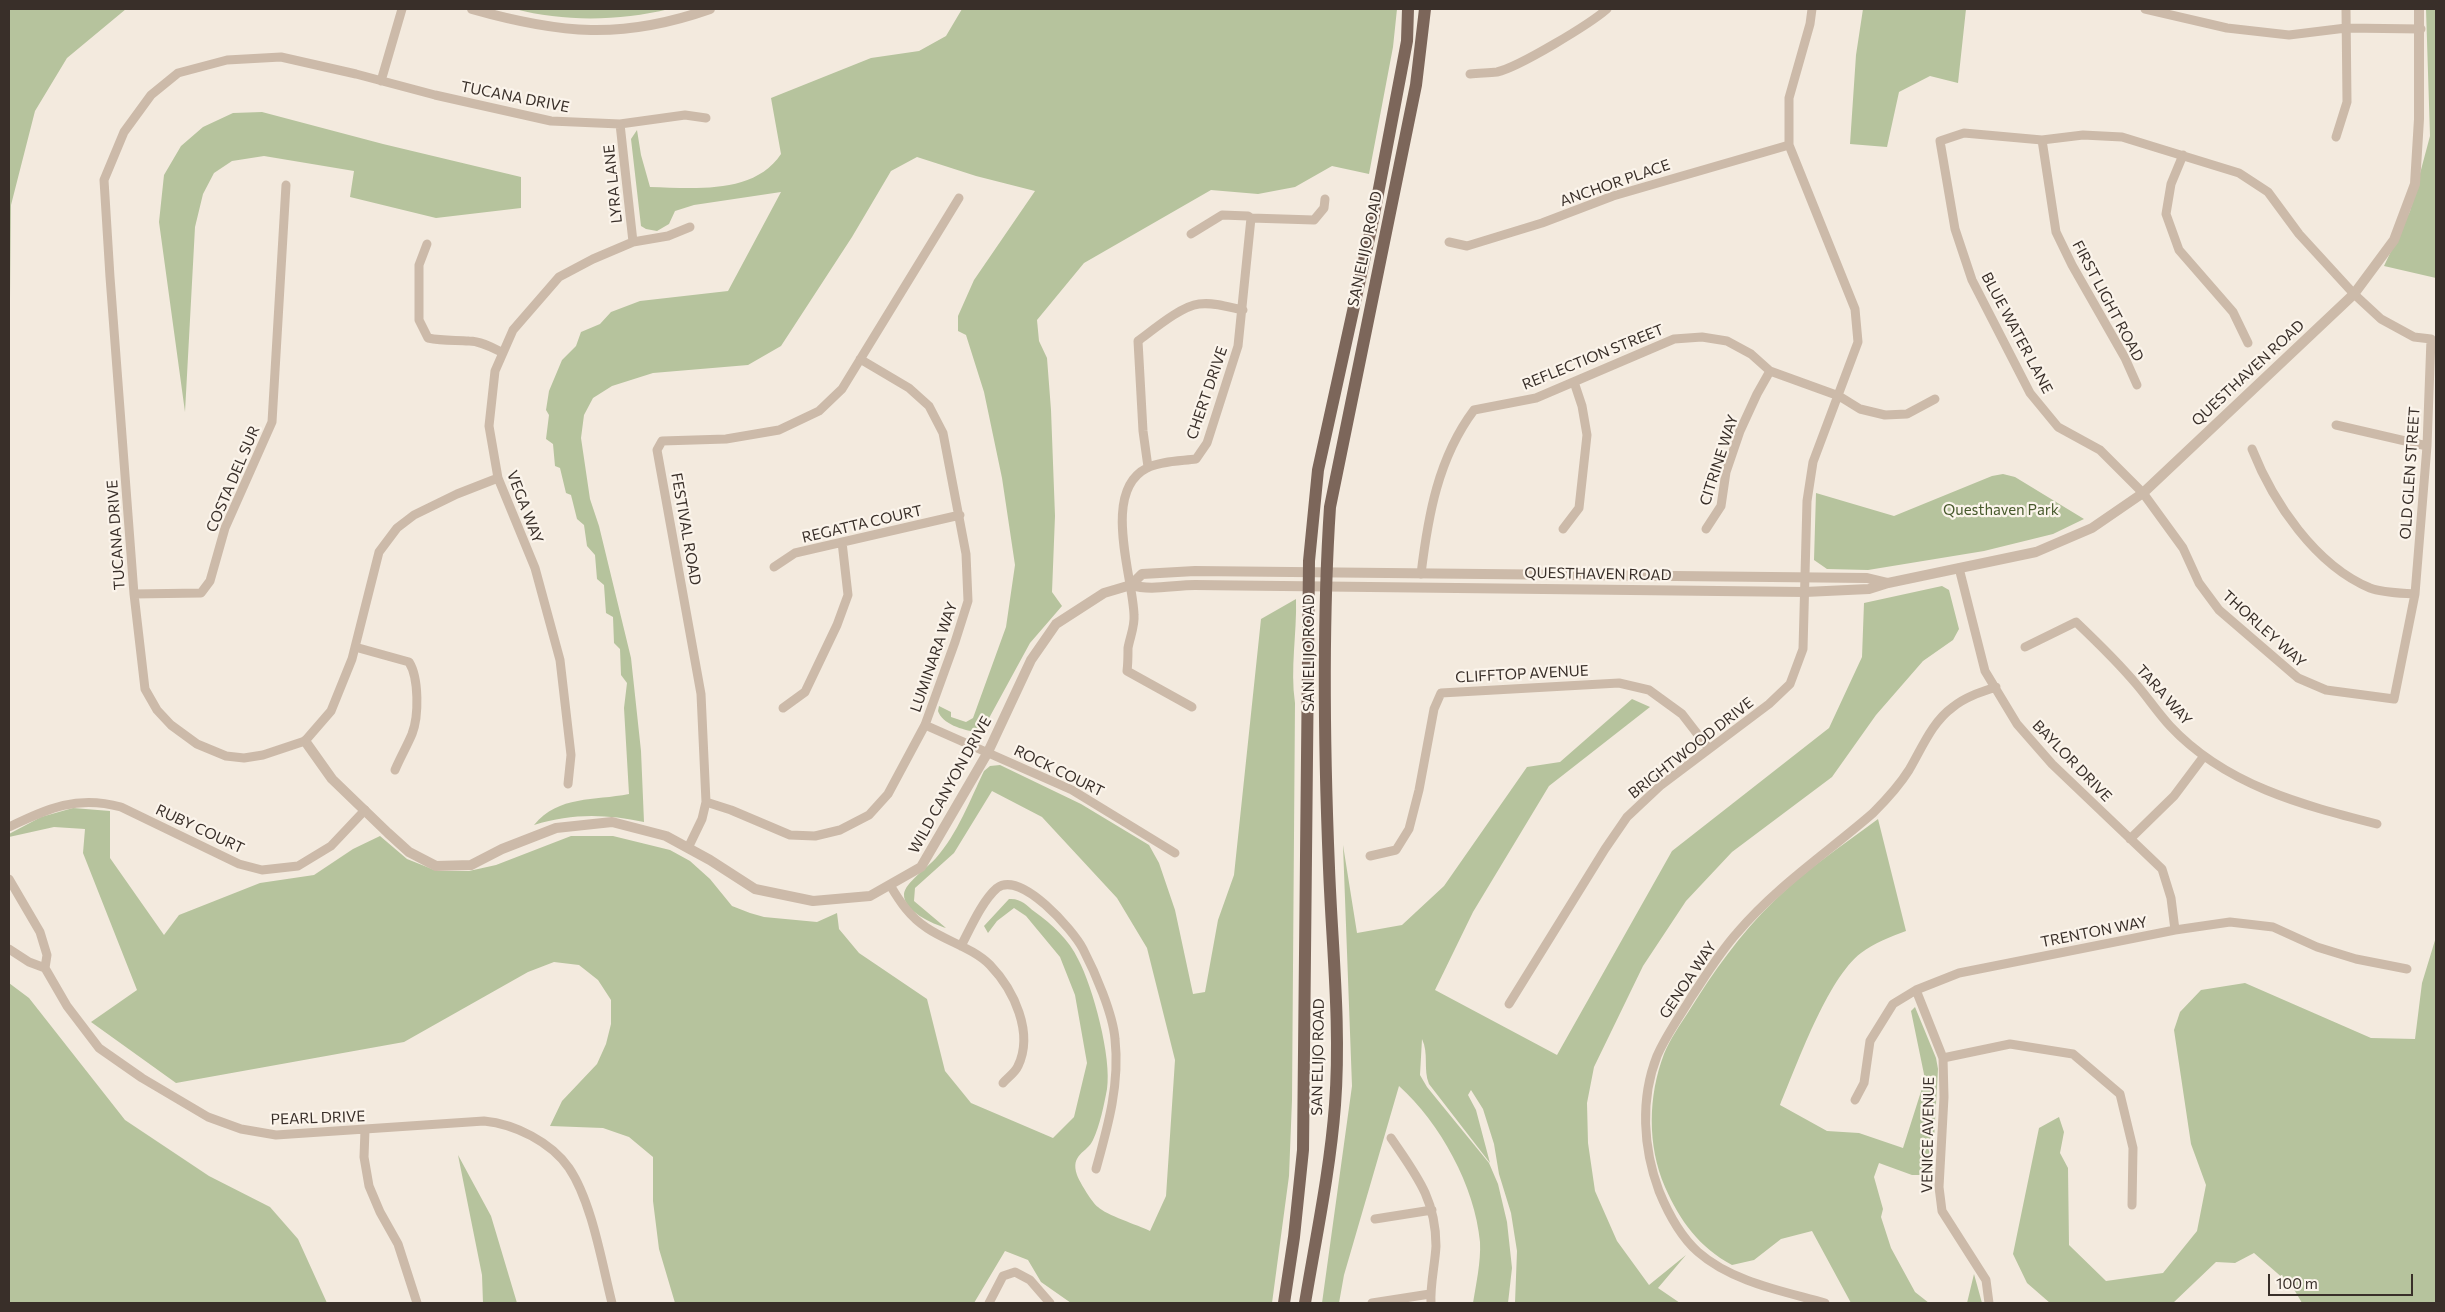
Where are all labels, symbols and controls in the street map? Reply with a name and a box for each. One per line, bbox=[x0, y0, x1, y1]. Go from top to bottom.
street label: TUCANA DRIVE bbox=[459, 78, 571, 116]
street label: LYRA LANE bbox=[600, 144, 626, 224]
street label: ANCHOR PLACE bbox=[1557, 156, 1673, 210]
street label: SAN ELIJO ROAD bbox=[1344, 190, 1386, 308]
street label: FIRST LIGHT ROAD bbox=[2068, 237, 2148, 365]
street label: BLUE WATER LANE bbox=[1977, 269, 2057, 397]
street label: QUESTHAVEN ROAD bbox=[2188, 316, 2308, 430]
street label: REFLECTION STREET bbox=[1520, 320, 1666, 394]
street label: CHERT DRIVE bbox=[1183, 344, 1231, 442]
street label: OLD GLEN STREET bbox=[2396, 406, 2424, 540]
street label: CITRINE WAY bbox=[1696, 412, 1742, 508]
street label: COSTA DEL SUR bbox=[202, 423, 264, 535]
street label: VEGA WAY bbox=[503, 468, 547, 546]
street label: FESTIVAL ROAD bbox=[667, 471, 705, 587]
street label: TUCANA DRIVE bbox=[103, 479, 129, 591]
street label: REGATTA COURT bbox=[800, 501, 924, 547]
park label: Questhaven Park bbox=[1943, 501, 2059, 519]
street label: QUESTHAVEN ROAD bbox=[1524, 564, 1672, 584]
street label: THORLEY WAY bbox=[2218, 587, 2310, 671]
street label: SAN ELIJO ROAD bbox=[1300, 594, 1318, 712]
street label: LUMINARA WAY bbox=[907, 599, 961, 715]
street label: TARA WAY bbox=[2132, 661, 2196, 729]
street label: CLIFFTOP AVENUE bbox=[1455, 662, 1589, 686]
street label: BRIGHTWOOD DRIVE bbox=[1625, 694, 1757, 802]
street label: WILD CANYON DRIVE bbox=[905, 713, 995, 857]
street label: BAYLOR DRIVE bbox=[2029, 716, 2115, 806]
street label: ROCK COURT bbox=[1011, 741, 1107, 801]
street label: RUBY COURT bbox=[153, 801, 247, 857]
street label: TRENTON WAY bbox=[2039, 913, 2149, 951]
street label: GENOA WAY bbox=[1656, 938, 1720, 1022]
street label: SAN ELIJO ROAD bbox=[1308, 998, 1328, 1116]
street label: VENICE AVENUE bbox=[1918, 1077, 1938, 1193]
street label: PEARL DRIVE bbox=[270, 1107, 366, 1129]
scale bar bbox=[2270, 1264, 2415, 1296]
text: 100 m bbox=[2276, 1274, 2318, 1292]

